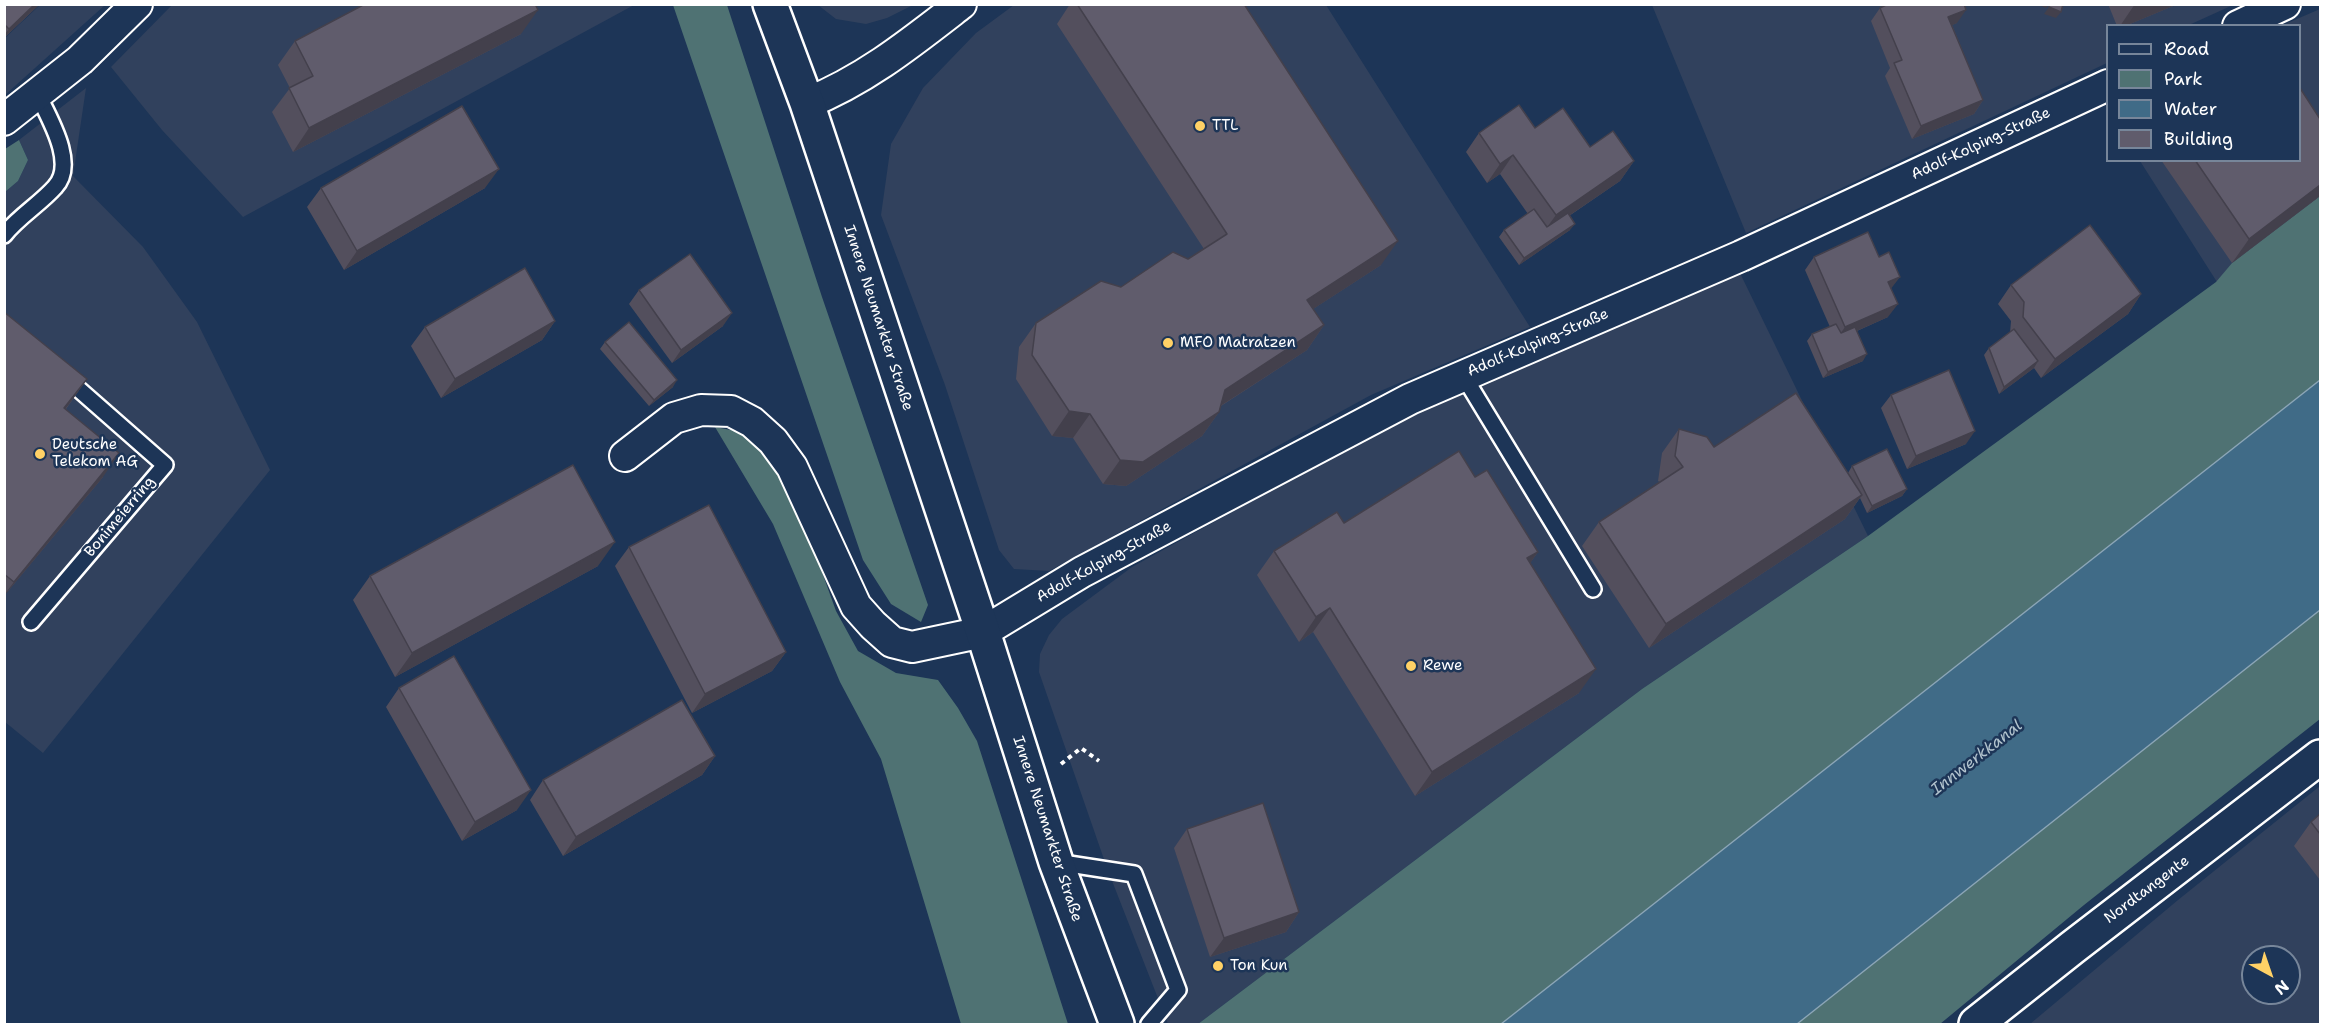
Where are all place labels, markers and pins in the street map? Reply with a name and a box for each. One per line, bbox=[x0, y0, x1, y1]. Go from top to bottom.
place label: TTL bbox=[1212, 117, 1238, 135]
marker: TTL bbox=[1193, 119, 1207, 133]
place label: MFO Matratzen bbox=[1180, 334, 1296, 352]
marker: MFO Matratzen bbox=[1161, 336, 1175, 350]
place label: Deutsche Telekom AG bbox=[52, 436, 138, 471]
marker: Deutsche Telekom AG bbox=[33, 447, 47, 461]
place label: Rewe bbox=[1423, 657, 1463, 675]
marker: Rewe bbox=[1404, 659, 1418, 673]
place label: Ton Kun bbox=[1230, 957, 1287, 975]
marker: Ton Kun bbox=[1211, 959, 1225, 973]

